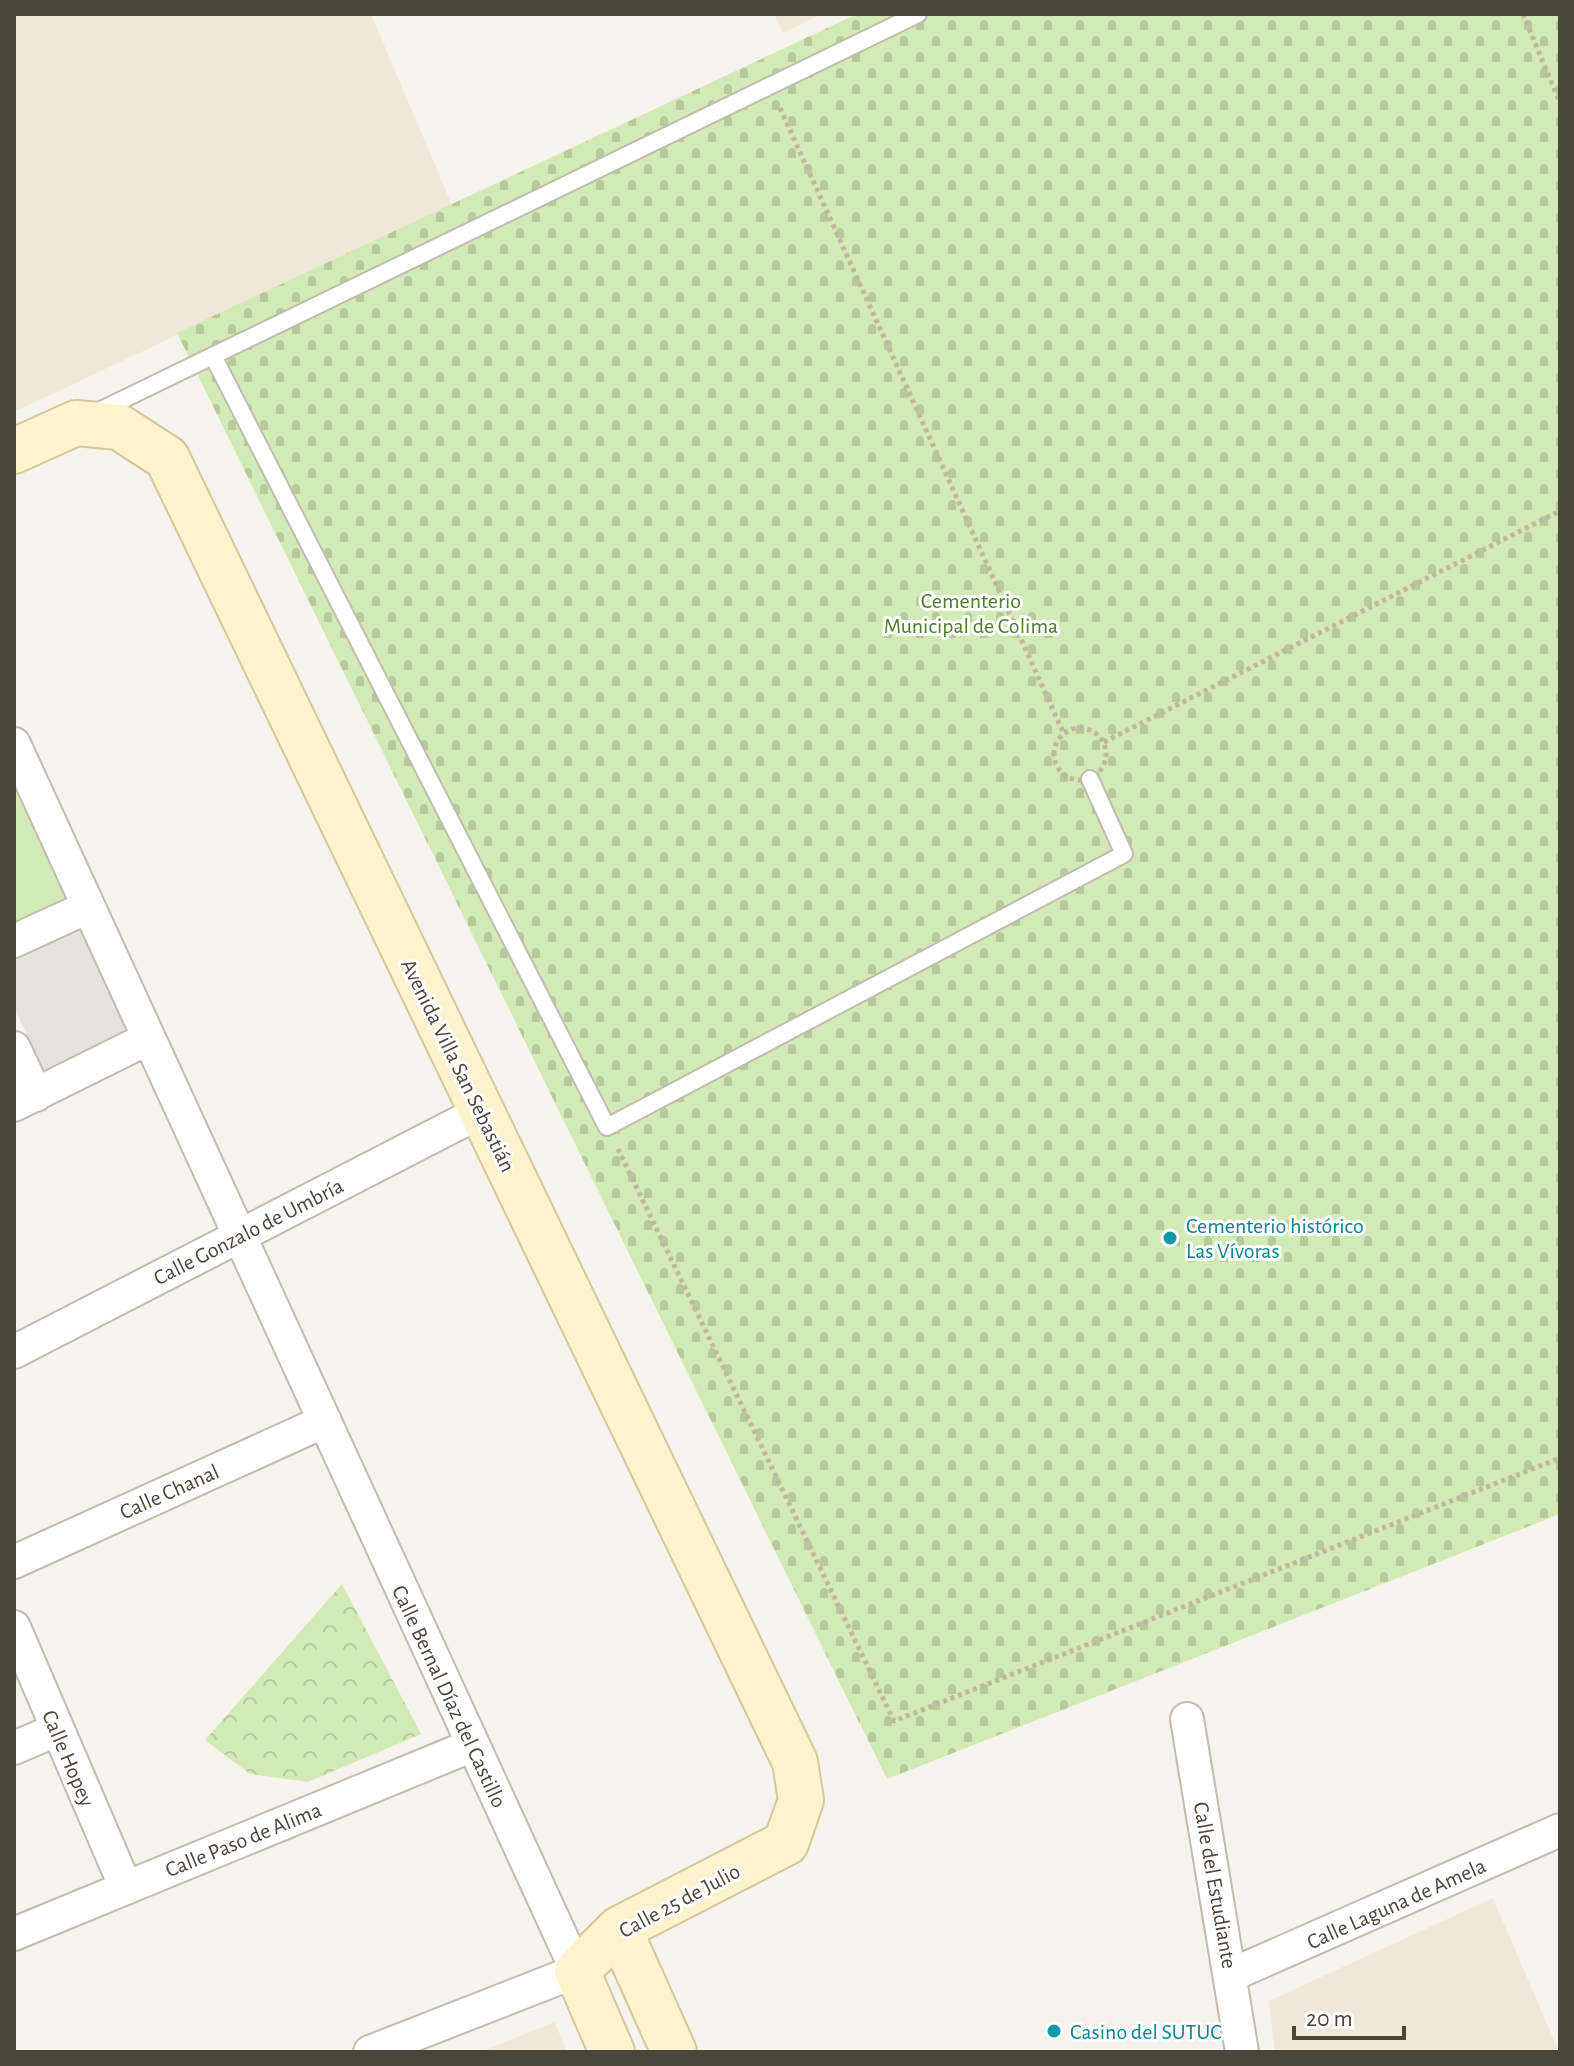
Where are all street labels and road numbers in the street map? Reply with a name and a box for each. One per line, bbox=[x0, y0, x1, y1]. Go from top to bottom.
street label: Avenida Villa San Sebastián bbox=[397, 955, 519, 1175]
street label: Calle Gonzalo de Umbría bbox=[150, 1174, 347, 1289]
street label: Calle Chanal bbox=[117, 1460, 222, 1524]
street label: Calle Bernal Díaz del Castillo bbox=[388, 1582, 510, 1811]
street label: Calle Hopey bbox=[38, 1707, 98, 1810]
street label: Calle Paso de Alima bbox=[162, 1799, 325, 1881]
street label: Calle del Estudiante bbox=[1190, 1800, 1240, 1970]
street label: Calle Laguna de Amela bbox=[1304, 1855, 1489, 1953]
street label: Calle 25 de Julio bbox=[615, 1860, 744, 1942]

